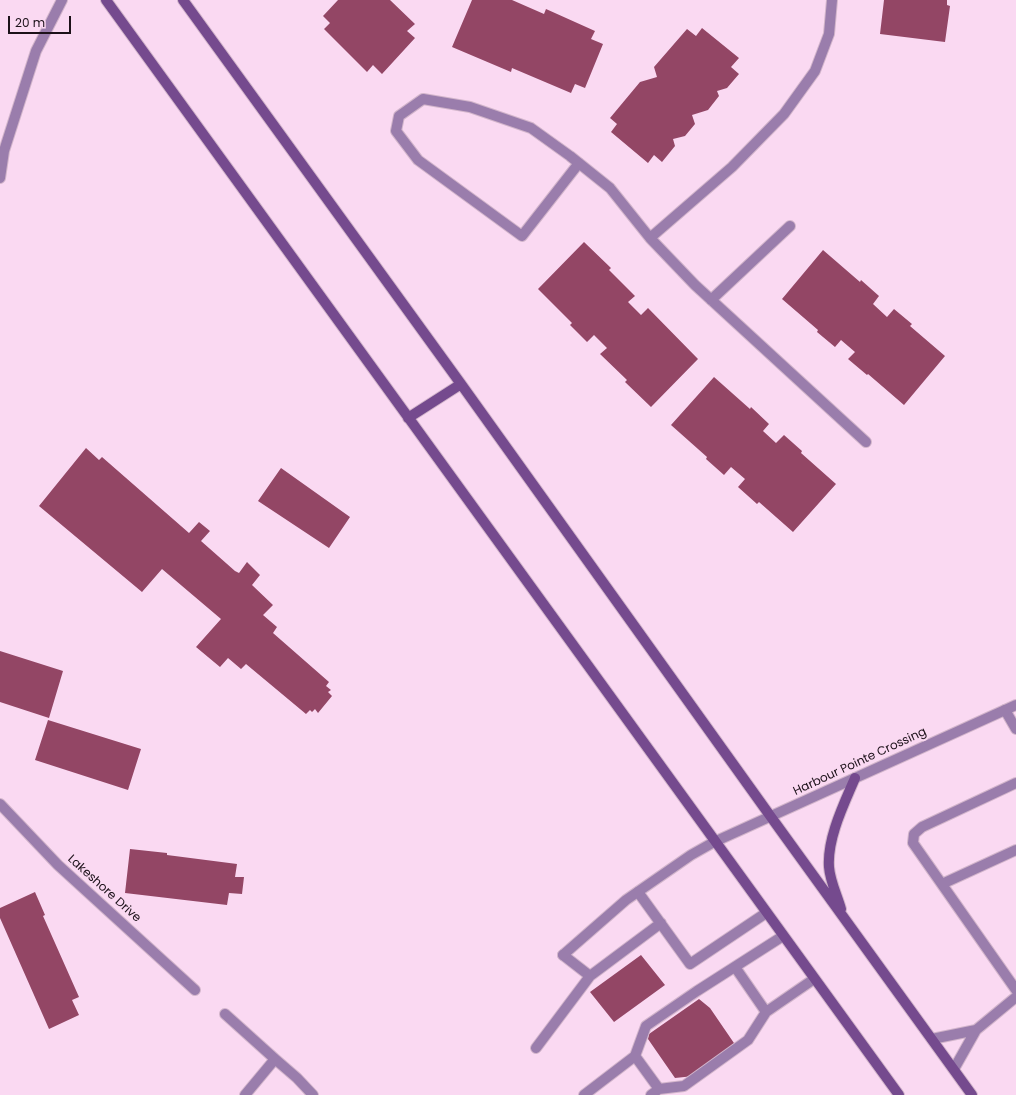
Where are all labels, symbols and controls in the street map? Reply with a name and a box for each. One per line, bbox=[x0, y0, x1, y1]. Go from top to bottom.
scale bar bbox=[10, 8, 73, 34]
text: 20 m bbox=[15, 14, 45, 31]
street label: Harbour Pointe Crossing bbox=[791, 725, 929, 799]
street label: Lakeshore Drive bbox=[64, 852, 144, 926]

